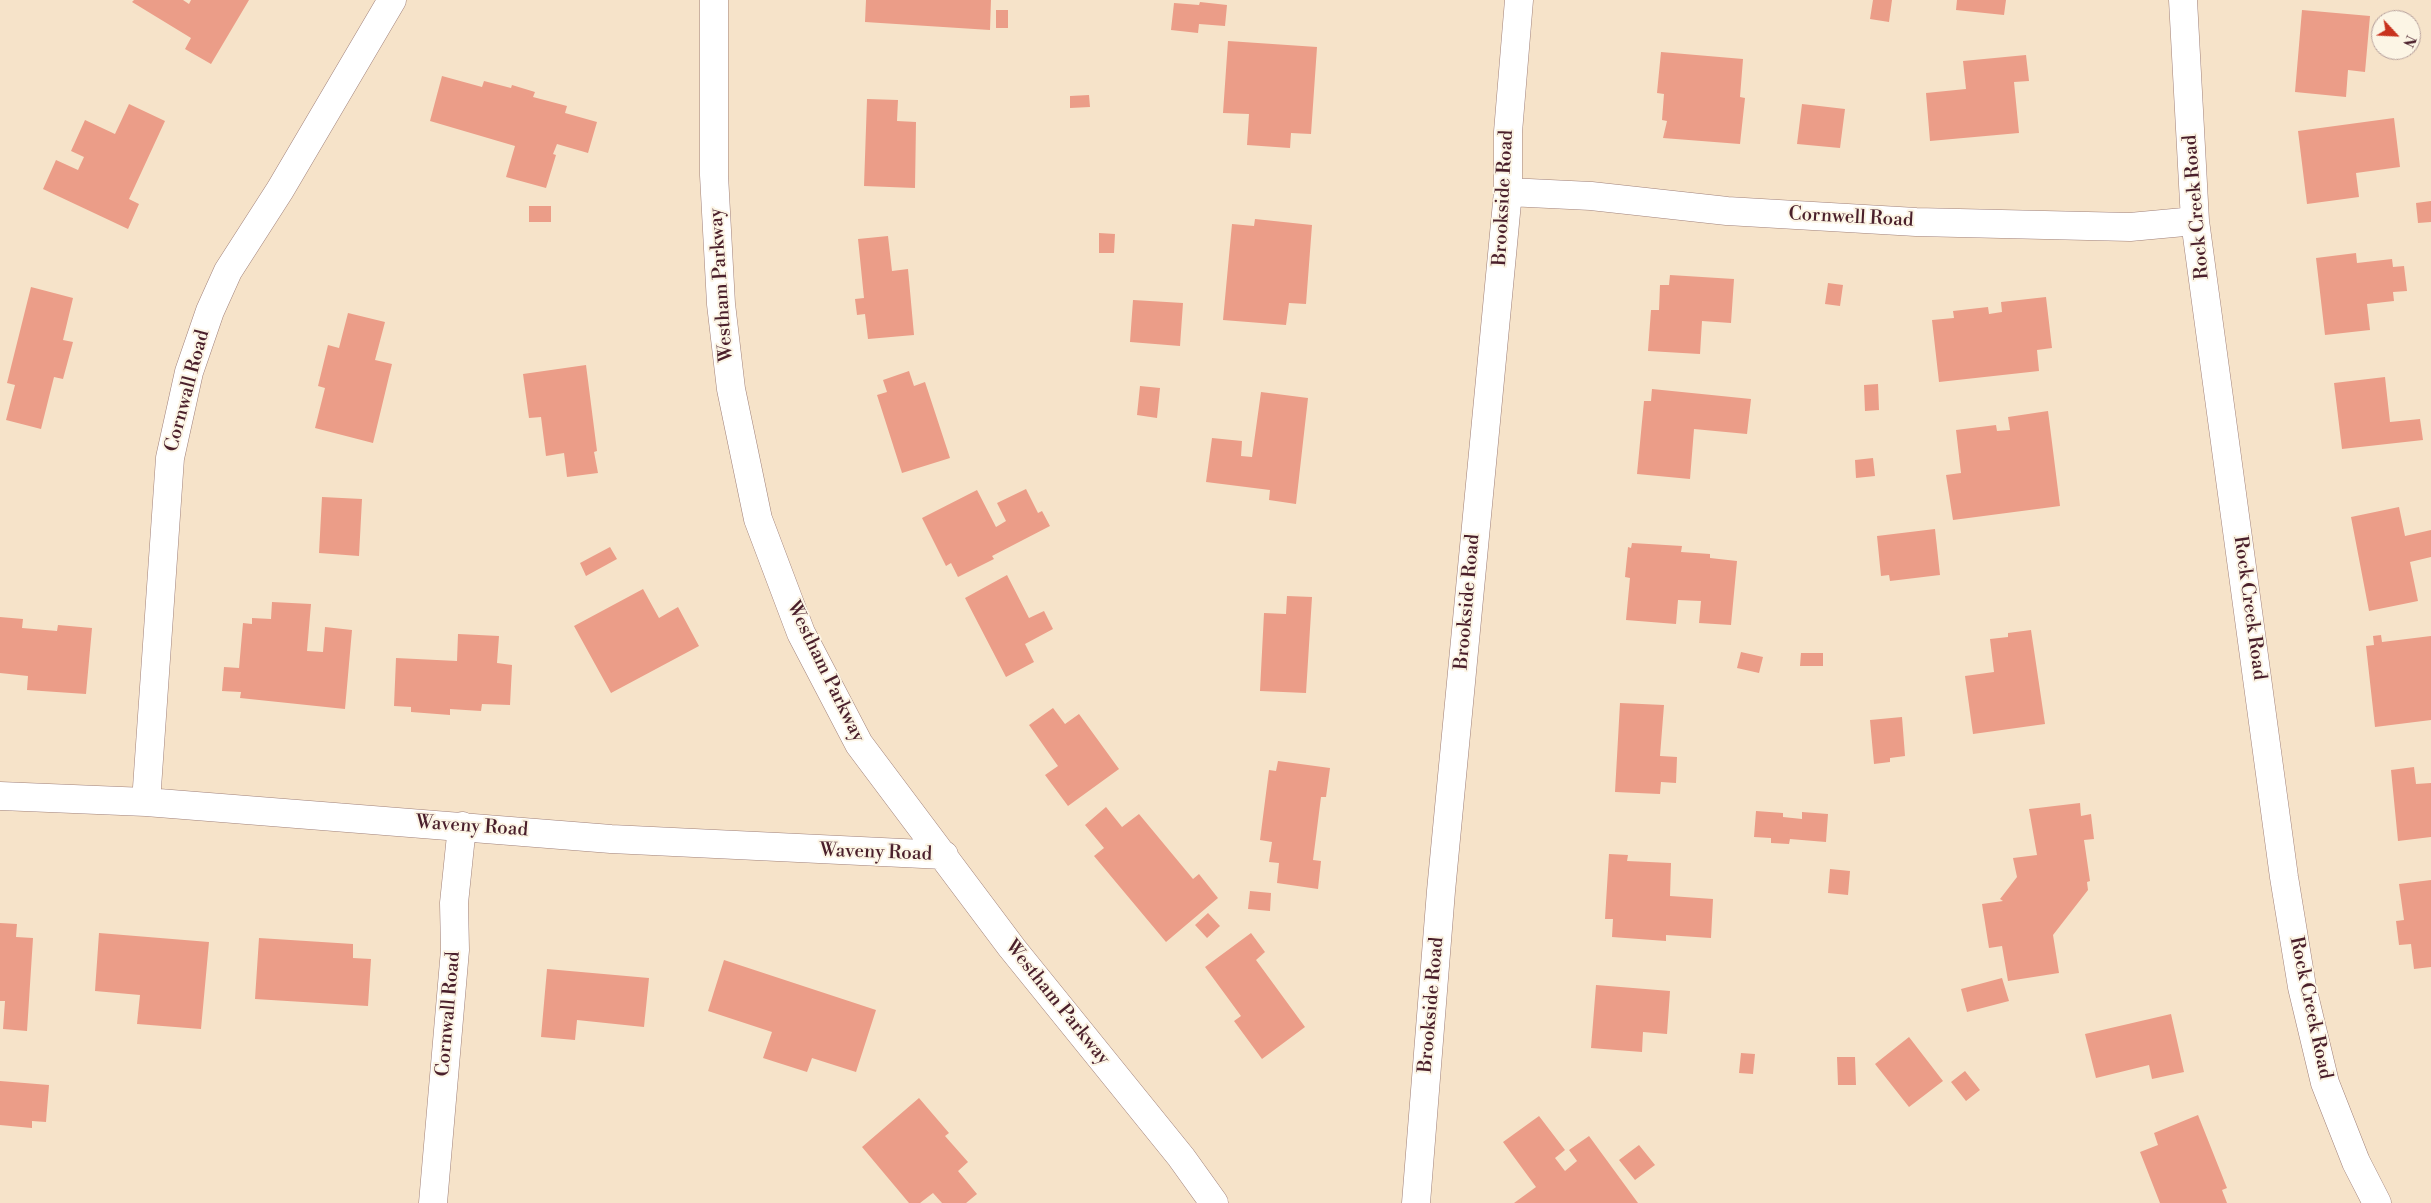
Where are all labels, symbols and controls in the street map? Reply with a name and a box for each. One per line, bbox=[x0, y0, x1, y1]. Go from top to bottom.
north arrow bbox=[2371, 10, 2421, 60]
text: N bbox=[2398, 32, 2419, 50]
street label: Brookside Road bbox=[1489, 129, 1519, 267]
street label: Rock Creek Road bbox=[2179, 134, 2215, 280]
street label: Cornwell Road bbox=[1788, 203, 1914, 233]
street label: Westham Parkway bbox=[705, 207, 739, 363]
street label: Cornwall Road bbox=[161, 327, 215, 455]
street label: Brookside Road bbox=[1451, 533, 1485, 671]
street label: Rock Creek Road bbox=[2228, 534, 2270, 682]
street label: Westham Parkway bbox=[781, 598, 869, 746]
street label: Waveny Road bbox=[415, 812, 529, 842]
street label: Waveny Road bbox=[819, 840, 933, 866]
street label: Rock Creek Road bbox=[2284, 935, 2336, 1081]
street label: Westham Parkway bbox=[1000, 936, 1114, 1070]
street label: Brookside Road bbox=[1415, 936, 1449, 1074]
street label: Cornwall Road bbox=[432, 950, 466, 1078]

